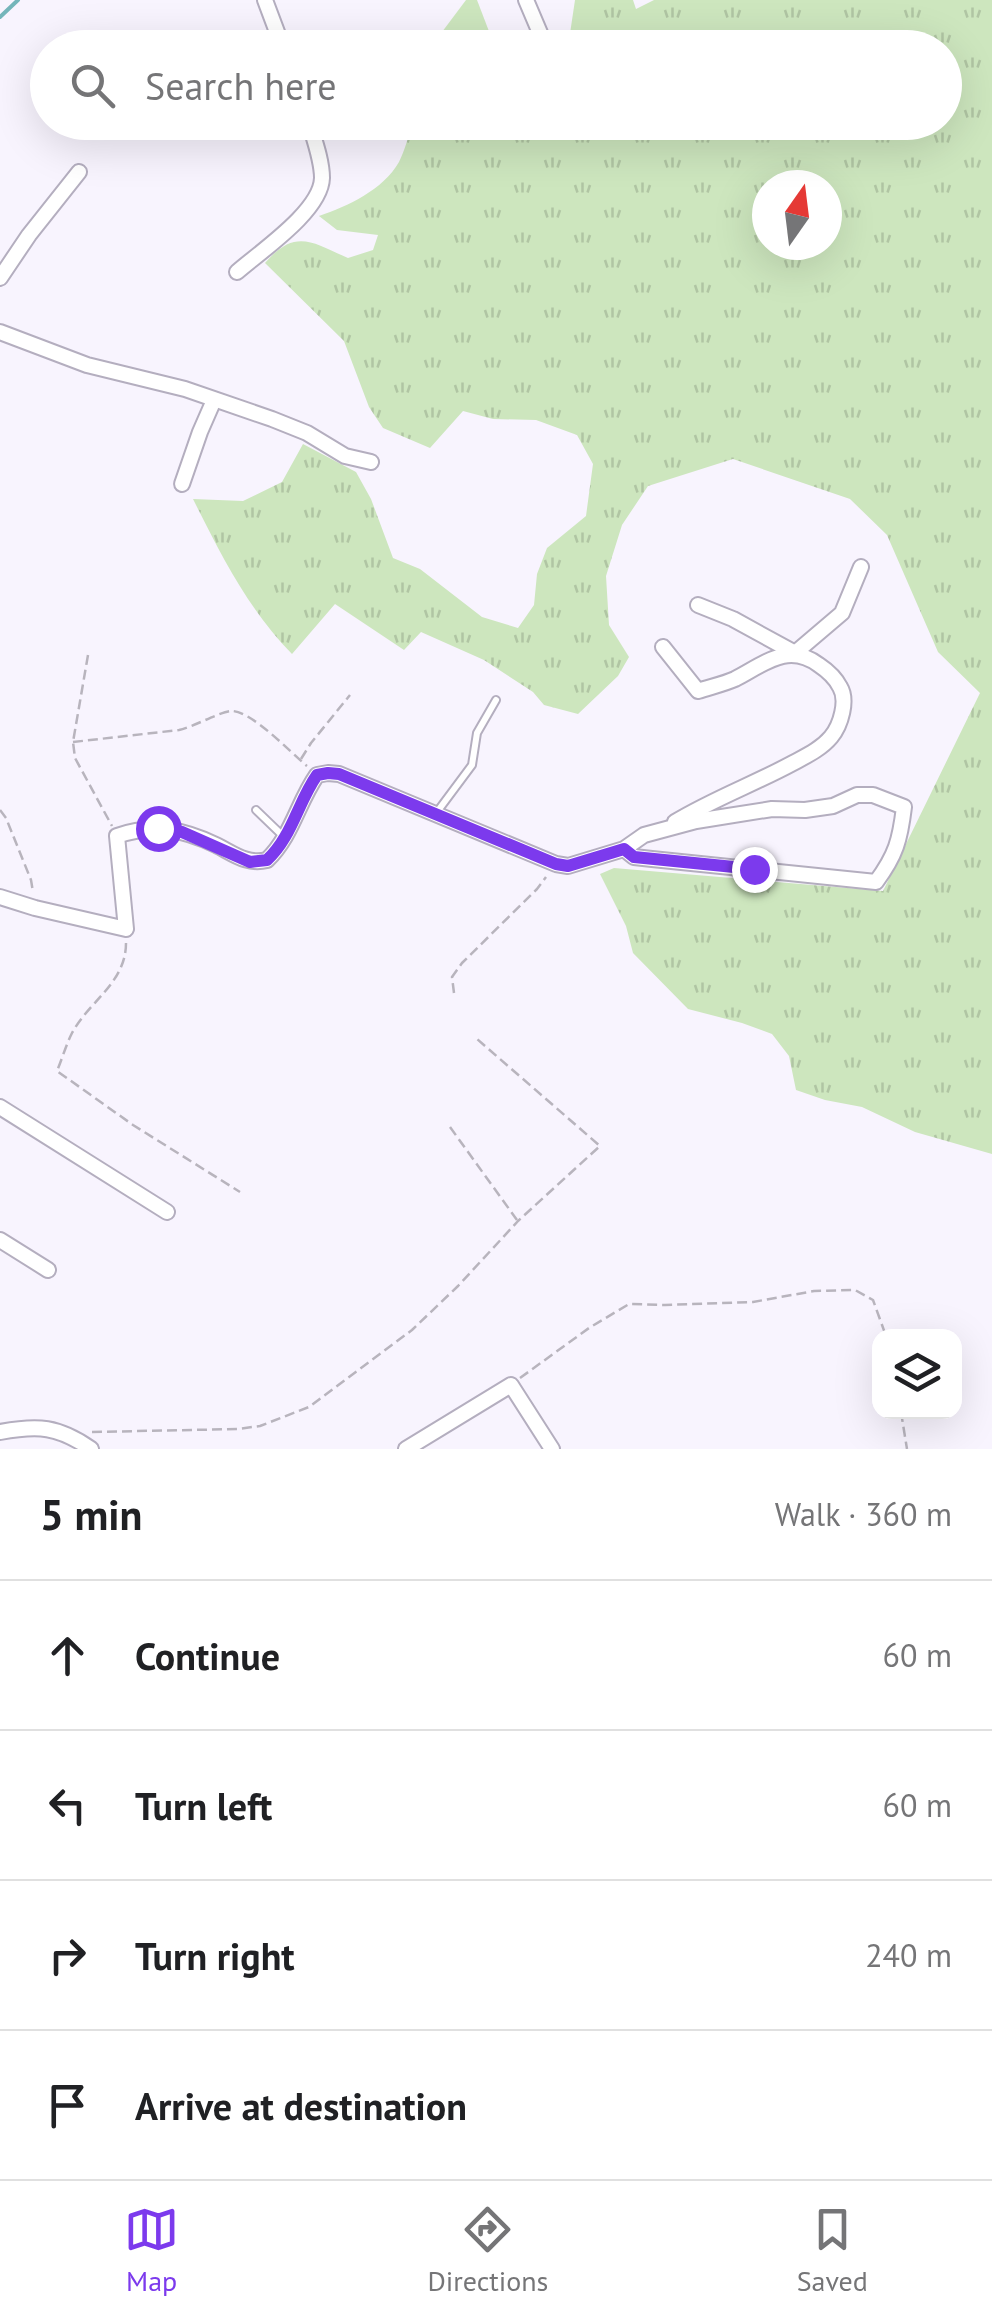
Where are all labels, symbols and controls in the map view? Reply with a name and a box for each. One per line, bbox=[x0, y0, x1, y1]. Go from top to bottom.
search box bbox=[30, 30, 962, 140]
icon: search bbox=[65, 58, 120, 113]
text: Search here bbox=[145, 61, 337, 110]
north arrow bbox=[752, 170, 842, 260]
route start bbox=[136, 806, 182, 852]
route end bbox=[732, 847, 778, 893]
map controls bbox=[872, 1329, 962, 1419]
button: layers bbox=[872, 1329, 962, 1419]
text: 5 min bbox=[40, 1487, 142, 1542]
text: Walk · 360 m bbox=[775, 1493, 952, 1535]
icon: ahead bbox=[40, 1628, 95, 1683]
text: Continue bbox=[135, 1631, 280, 1680]
text: 60 m bbox=[883, 1634, 952, 1676]
icon: left bbox=[40, 1778, 95, 1833]
text: Turn left bbox=[135, 1781, 272, 1830]
text: 60 m bbox=[883, 1784, 952, 1826]
icon: right bbox=[40, 1928, 95, 1983]
text: Turn right bbox=[135, 1931, 295, 1980]
text: 240 m bbox=[865, 1934, 952, 1976]
icon: arrive bbox=[40, 2078, 95, 2133]
text: Arrive at destination bbox=[135, 2081, 467, 2130]
tab: Map bbox=[124, 2202, 179, 2299]
tab: Directions bbox=[427, 2202, 548, 2299]
tab: Saved bbox=[797, 2202, 868, 2299]

